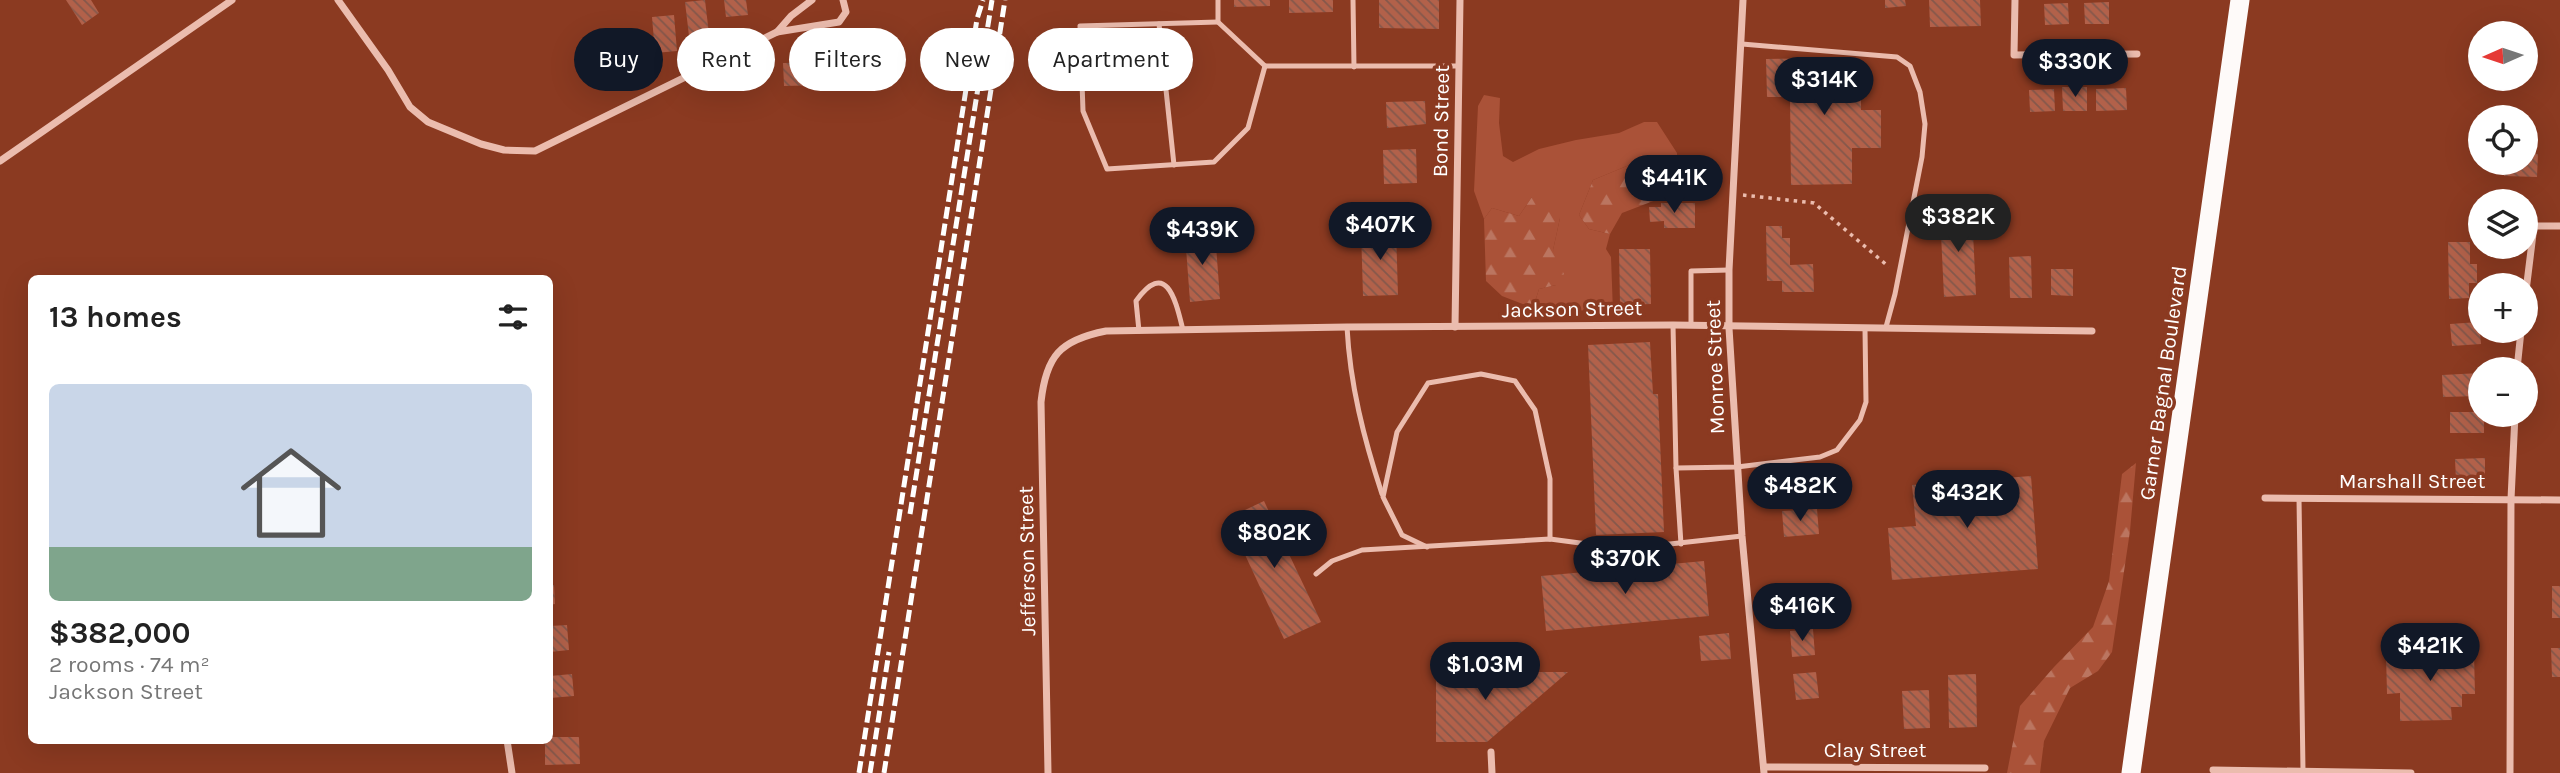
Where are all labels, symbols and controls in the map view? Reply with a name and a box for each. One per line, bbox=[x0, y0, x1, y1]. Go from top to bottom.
north arrow bbox=[2468, 21, 2538, 91]
map controls bbox=[2468, 21, 2538, 427]
chip: Buy bbox=[574, 28, 663, 91]
chip: Rent bbox=[677, 28, 775, 91]
chip: Filters bbox=[789, 28, 906, 91]
chip: New bbox=[920, 28, 1014, 91]
chip: Apartment bbox=[1028, 28, 1193, 91]
pin: $330K bbox=[2026, 40, 2124, 99]
text: $330K bbox=[2038, 48, 2112, 75]
pin: $314K bbox=[1775, 58, 1873, 117]
street label: Bond Street bbox=[1428, 65, 1454, 177]
text: $314K bbox=[1790, 66, 1858, 93]
button: locate bbox=[2468, 105, 2538, 175]
pin: $441K bbox=[1625, 156, 1723, 215]
text: $441K bbox=[1641, 164, 1707, 191]
button: layers bbox=[2468, 189, 2538, 259]
pin: $382K bbox=[1909, 194, 2007, 254]
pin: $407K bbox=[1331, 202, 1429, 262]
text: $382K bbox=[1921, 203, 1995, 230]
pin: $439K bbox=[1153, 208, 1251, 267]
text: $407K bbox=[1345, 211, 1415, 238]
text: $439K bbox=[1166, 216, 1238, 243]
street label: Garner Bagnal Boulevard bbox=[2135, 264, 2191, 502]
button: + bbox=[2468, 273, 2538, 343]
street label: Jackson Street bbox=[1502, 296, 1643, 322]
icon: filters bbox=[494, 298, 532, 336]
text: 13 homes bbox=[49, 299, 182, 335]
street label: Monroe Street bbox=[1701, 299, 1729, 435]
button: − bbox=[2468, 357, 2538, 427]
icon: home bbox=[228, 430, 354, 556]
pin: $482K bbox=[1751, 463, 1849, 523]
street label: Marshall Street bbox=[2339, 469, 2485, 493]
pin: $432K bbox=[1918, 470, 2016, 530]
text: $482K bbox=[1763, 472, 1837, 499]
text: $432K bbox=[1931, 479, 2003, 506]
street label: Jefferson Street bbox=[1014, 486, 1040, 636]
pin: $802K bbox=[1225, 510, 1323, 570]
text: $802K bbox=[1237, 519, 1311, 546]
pin: $370K bbox=[1576, 536, 1674, 596]
text: $370K bbox=[1589, 545, 1661, 572]
pin: $416K bbox=[1753, 584, 1851, 643]
text: $416K bbox=[1769, 592, 1835, 619]
text: $382,000 bbox=[49, 615, 190, 651]
pin: $421K bbox=[2381, 624, 2479, 683]
text: $421K bbox=[2397, 632, 2463, 659]
pin: $1.03M bbox=[1428, 642, 1542, 702]
text: 2 rooms · 74 m² bbox=[49, 651, 210, 678]
text: $1.03M bbox=[1446, 651, 1524, 678]
text: Jackson Street bbox=[49, 678, 203, 705]
street label: Clay Street bbox=[1824, 738, 1926, 762]

